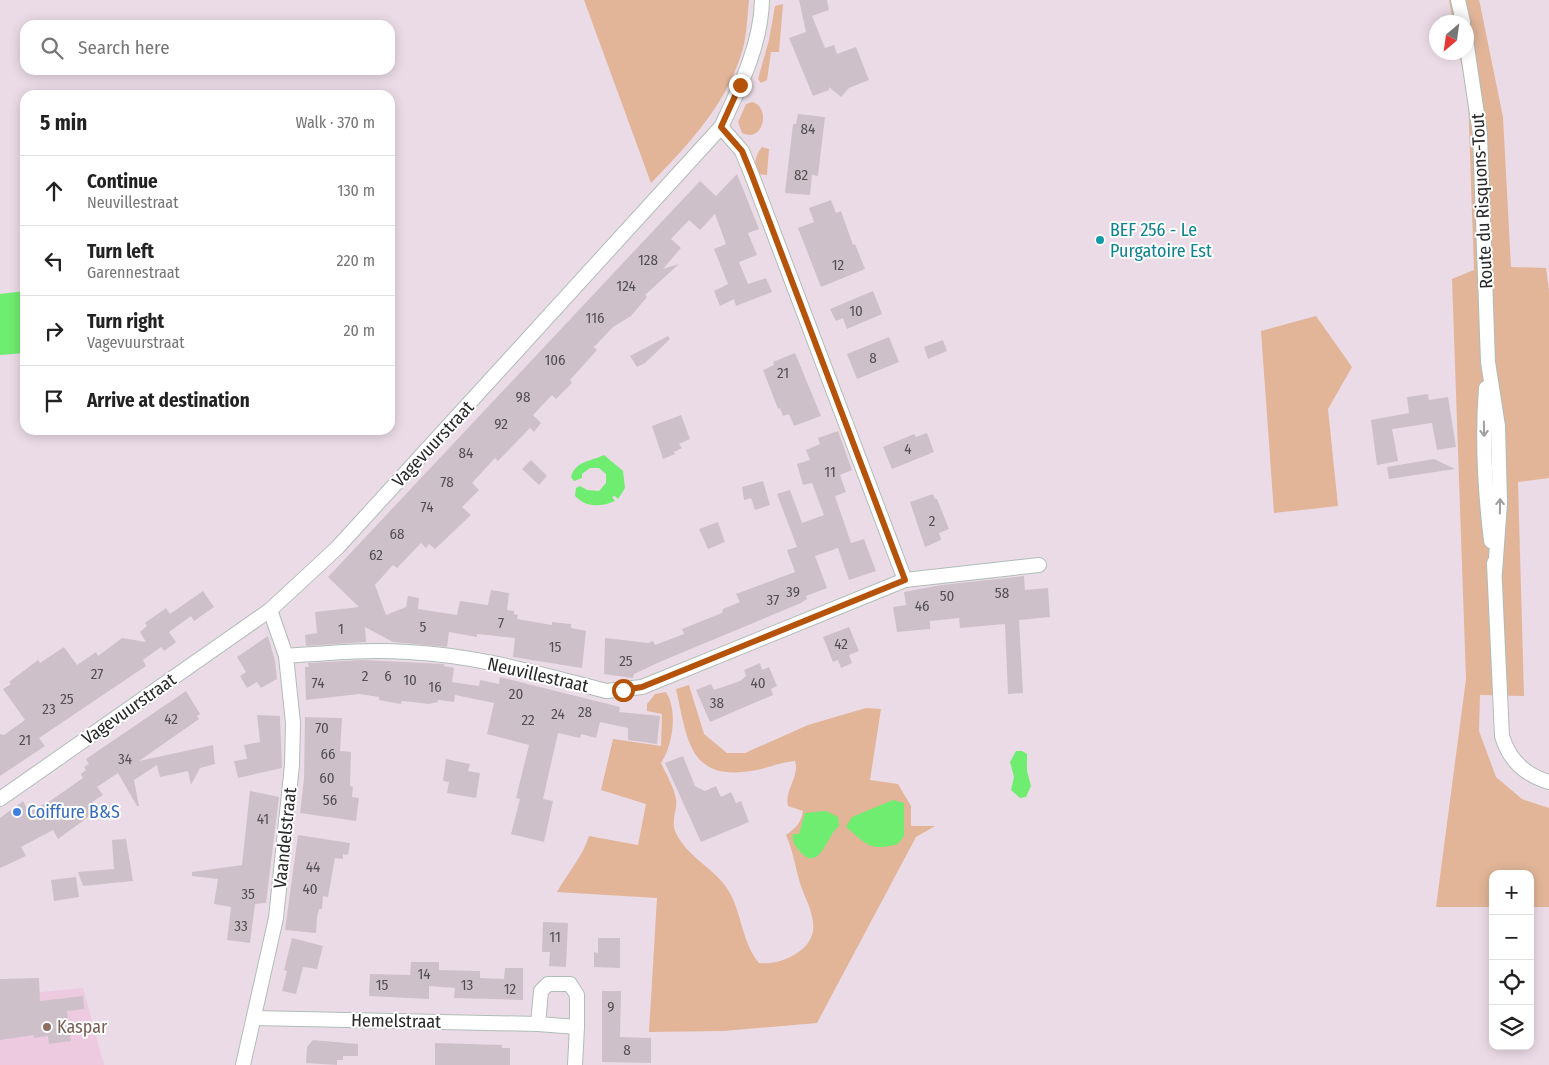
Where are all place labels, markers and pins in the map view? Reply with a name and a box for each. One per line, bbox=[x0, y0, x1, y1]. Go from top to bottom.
place label: BEF 256 - Le Purgatoire Est bbox=[1110, 219, 1212, 262]
marker: BEF 256 - Le Purgatoire Est bbox=[1094, 234, 1106, 246]
place label: Coiffure B&S bbox=[27, 801, 120, 823]
marker: Coiffure B&S bbox=[11, 806, 23, 818]
place label: Kaspar bbox=[57, 1016, 108, 1038]
marker: Kaspar bbox=[41, 1021, 53, 1033]

